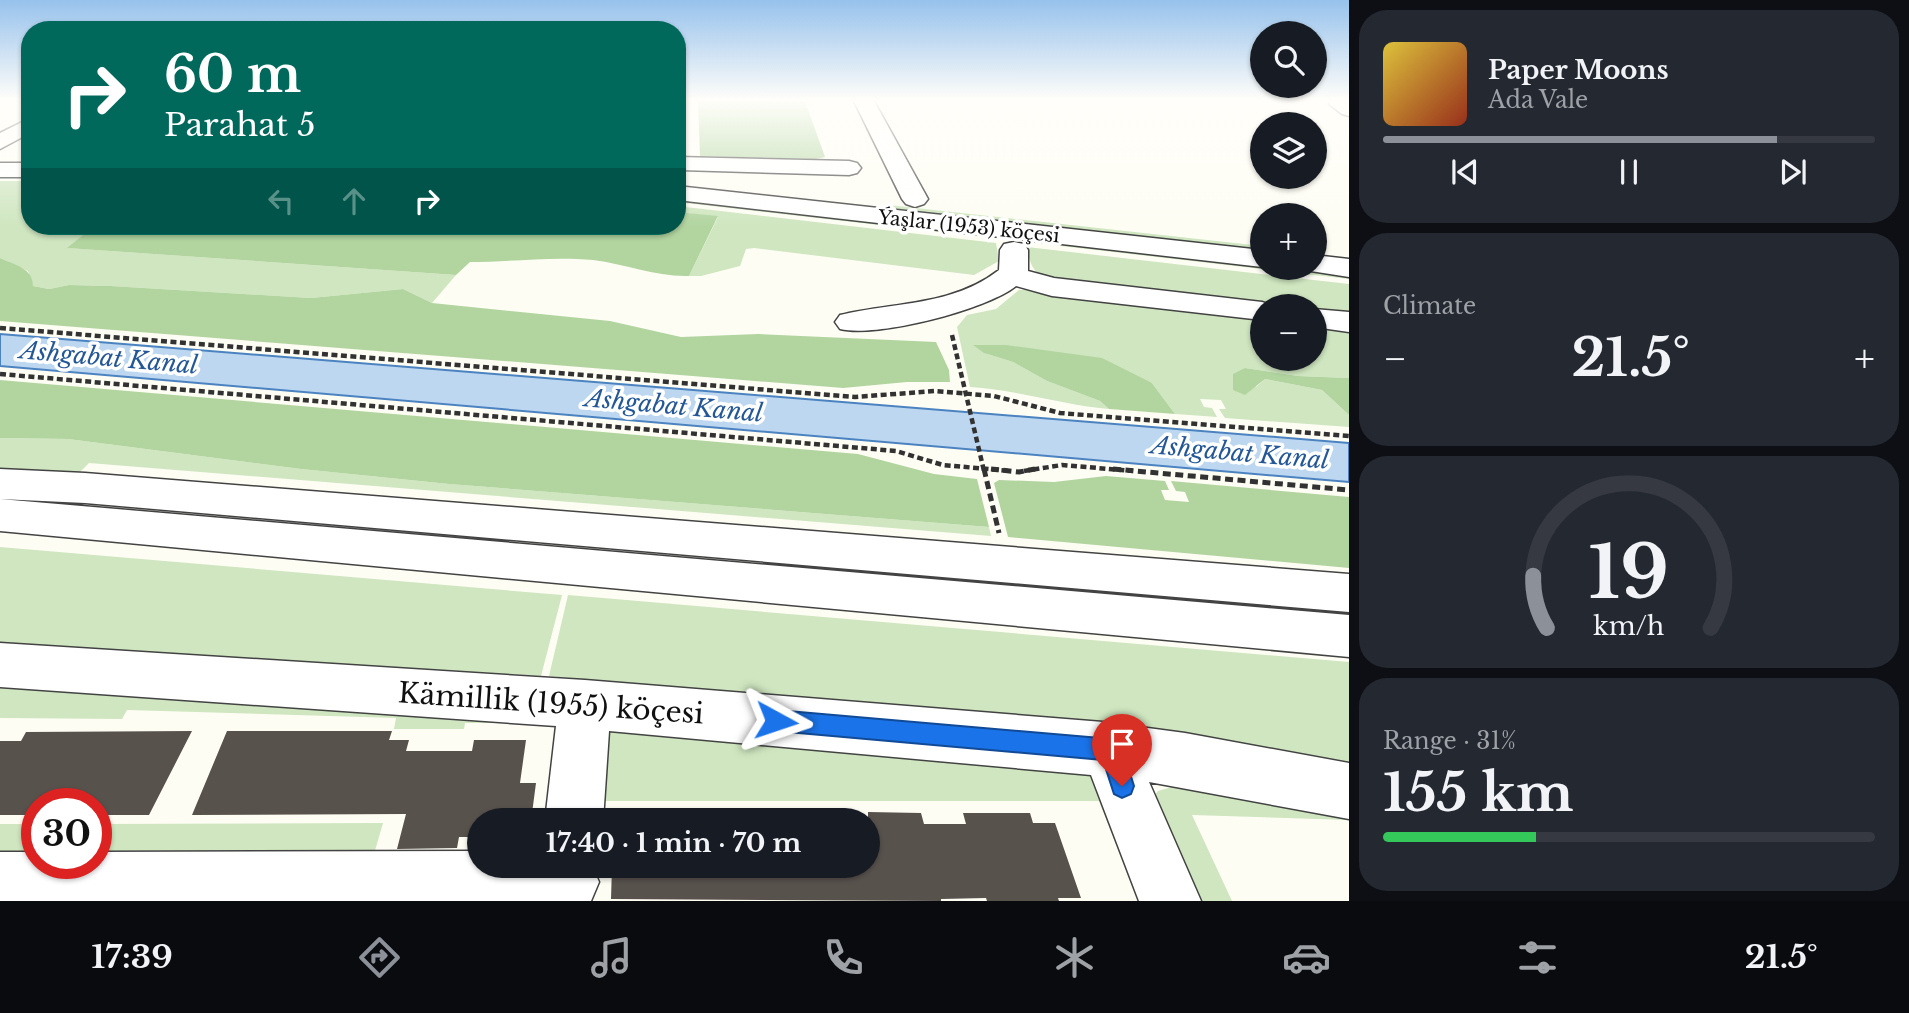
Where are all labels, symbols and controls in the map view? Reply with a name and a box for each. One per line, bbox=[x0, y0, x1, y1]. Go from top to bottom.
map controls bbox=[1250, 21, 1327, 371]
button: search bbox=[1250, 21, 1327, 98]
text: 60 m bbox=[164, 44, 301, 105]
icon: right bbox=[49, 49, 140, 140]
text: Paper Moons bbox=[1488, 54, 1669, 86]
text: Ada Vale bbox=[1488, 86, 1588, 114]
text: Parahat 5 bbox=[164, 105, 316, 145]
button: layers bbox=[1250, 112, 1327, 189]
icon: previous bbox=[1446, 153, 1484, 191]
icon: pause bbox=[1610, 153, 1648, 191]
icon: next bbox=[1774, 153, 1812, 191]
icon: left bbox=[262, 182, 300, 220]
icon: ahead bbox=[335, 182, 373, 220]
icon: right bbox=[408, 182, 446, 220]
button: + bbox=[1250, 203, 1327, 280]
street label: Ýaşlar (1953) köçesi bbox=[876, 205, 1061, 248]
text: Climate bbox=[1383, 292, 1476, 320]
button: − bbox=[1250, 294, 1327, 371]
text: 21.5° bbox=[1571, 326, 1690, 390]
water label: Ashgabat Kanal bbox=[16, 335, 199, 380]
text: − bbox=[1383, 335, 1407, 382]
text: + bbox=[1854, 335, 1875, 382]
water label: Ashgabat Kanal bbox=[581, 383, 764, 428]
water label: Ashgabat Kanal bbox=[1147, 430, 1330, 475]
text: 19 bbox=[1589, 527, 1669, 618]
text: km/h bbox=[1594, 611, 1664, 642]
street label: Kämillik (1955) köçesi bbox=[397, 675, 705, 732]
position arrow bbox=[739, 684, 813, 758]
pin bbox=[1092, 714, 1152, 786]
icon: arrive bbox=[1103, 725, 1141, 763]
text: Range · 31% bbox=[1383, 727, 1516, 755]
text: 155 km bbox=[1383, 761, 1573, 825]
speed limit sign: 30 bbox=[21, 788, 112, 879]
text: 17:40 · 1 min · 70 m bbox=[546, 827, 801, 859]
icon: directions bbox=[355, 933, 404, 982]
icon: music bbox=[587, 933, 636, 982]
icon: phone bbox=[819, 933, 868, 982]
icon: climate bbox=[1050, 933, 1099, 982]
icon: car bbox=[1282, 933, 1331, 982]
icon: filters bbox=[1513, 933, 1562, 982]
text: 17:39 bbox=[91, 937, 173, 977]
text: 21.5° bbox=[1745, 937, 1818, 977]

